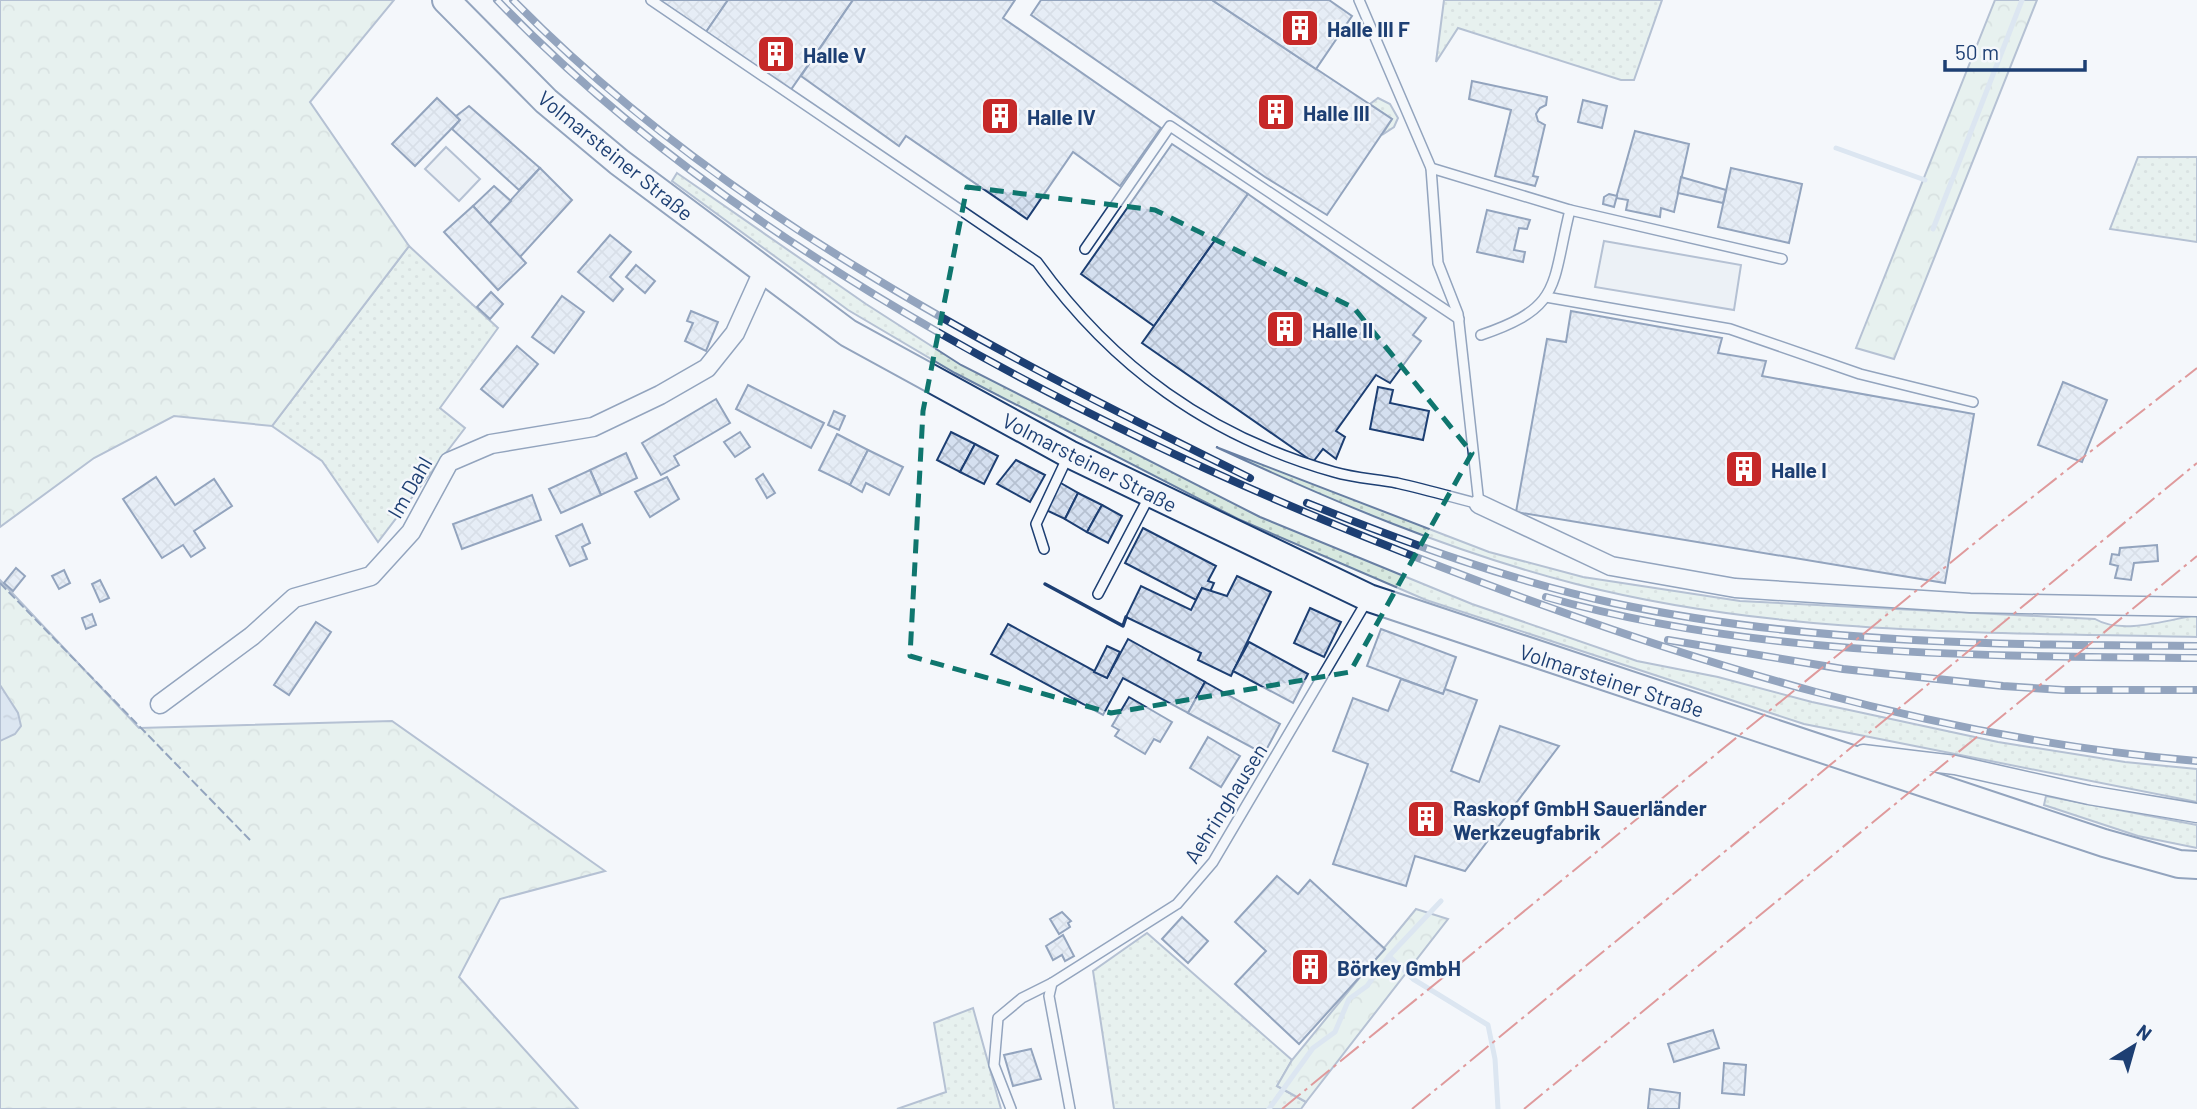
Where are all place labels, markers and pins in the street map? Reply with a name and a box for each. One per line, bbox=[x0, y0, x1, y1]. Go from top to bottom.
building icon: Halle III F bbox=[1279, 7, 1321, 49]
place label: Halle III F bbox=[1327, 16, 1410, 41]
building icon: Halle V bbox=[755, 33, 797, 75]
place label: Halle V bbox=[803, 42, 866, 67]
building icon: Halle III bbox=[1255, 91, 1297, 133]
building icon: Halle IV bbox=[979, 95, 1021, 137]
place label: Halle III bbox=[1303, 100, 1370, 125]
place label: Halle IV bbox=[1027, 104, 1096, 129]
building icon: Halle II bbox=[1264, 308, 1306, 350]
place label: Halle II bbox=[1312, 317, 1373, 342]
building icon: Halle I bbox=[1723, 448, 1765, 490]
place label: Halle I bbox=[1771, 457, 1827, 482]
place label: Raskopf GmbH Sauerländer Werkzeugfabrik bbox=[1453, 795, 1707, 844]
building icon: Raskopf GmbH Sauerländer Werkzeugfabrik bbox=[1405, 798, 1447, 840]
building icon: Börkey GmbH bbox=[1289, 946, 1331, 988]
place label: Börkey GmbH bbox=[1337, 955, 1461, 980]

